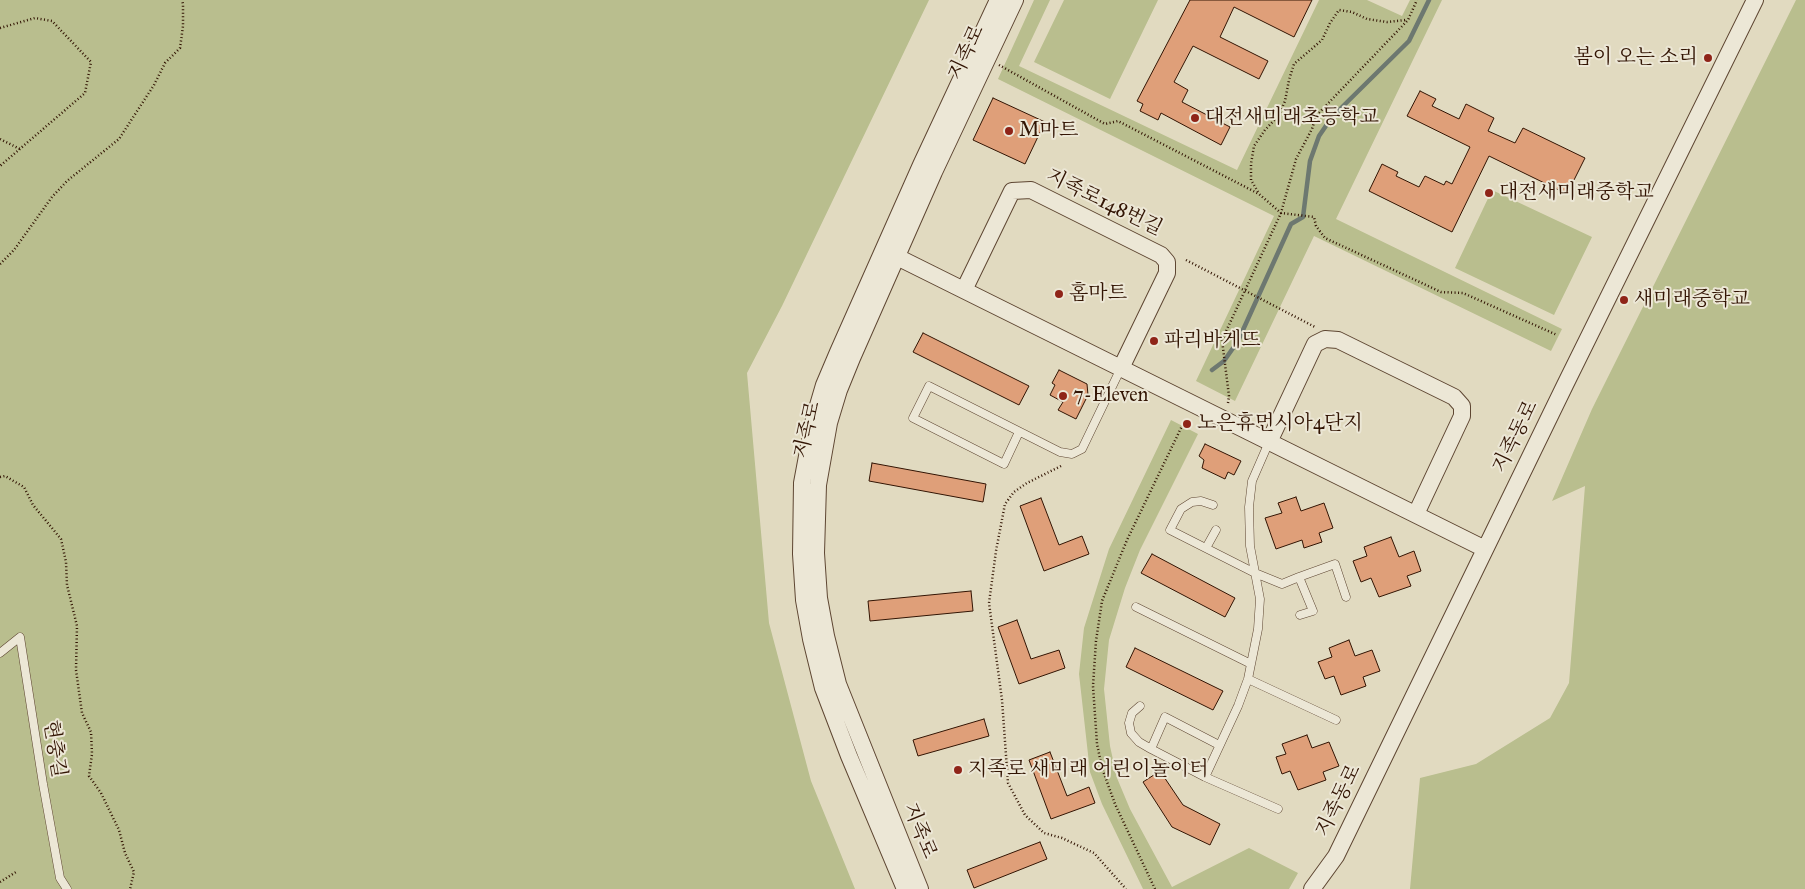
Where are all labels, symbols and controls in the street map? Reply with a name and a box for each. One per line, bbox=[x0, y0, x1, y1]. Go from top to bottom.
street label: 지족로 bbox=[944, 22, 990, 84]
place label: 봄이 오는 소리 bbox=[1573, 46, 1698, 70]
marker: 봄이 오는 소리 bbox=[1702, 52, 1714, 64]
place label: 대전새미래초등학교 bbox=[1205, 106, 1379, 130]
marker: 대전새미래초등학교 bbox=[1189, 112, 1201, 124]
place label: M마트 bbox=[1019, 119, 1078, 143]
marker: M마트 bbox=[1003, 125, 1015, 137]
street label: 지족로148번길 bbox=[1042, 165, 1166, 241]
place label: 대전새미래중학교 bbox=[1499, 181, 1654, 205]
marker: 대전새미래중학교 bbox=[1483, 187, 1495, 199]
place label: 홈마트 bbox=[1069, 282, 1127, 306]
marker: 홈마트 bbox=[1053, 288, 1065, 300]
place label: 새미래중학교 bbox=[1634, 288, 1750, 312]
marker: 새미래중학교 bbox=[1618, 294, 1630, 306]
place label: 파리바게뜨 bbox=[1164, 329, 1261, 353]
marker: 파리바게뜨 bbox=[1148, 335, 1160, 347]
place label: 7-Eleven bbox=[1073, 384, 1148, 408]
marker: 7-Eleven bbox=[1057, 390, 1069, 402]
street label: 지족동로 bbox=[1488, 397, 1544, 477]
street label: 지족로 bbox=[790, 399, 826, 461]
place label: 노은휴먼시아4단지 bbox=[1197, 412, 1363, 436]
marker: 노은휴먼시아4단지 bbox=[1181, 418, 1193, 430]
street label: 현충길 bbox=[38, 718, 70, 780]
place label: 지족로 새미래 어린이놀이터 bbox=[968, 758, 1208, 782]
street label: 지족동로 bbox=[1311, 761, 1367, 841]
marker: 지족로 새미래 어린이놀이터 bbox=[952, 764, 964, 776]
street label: 지족로 bbox=[897, 800, 941, 862]

